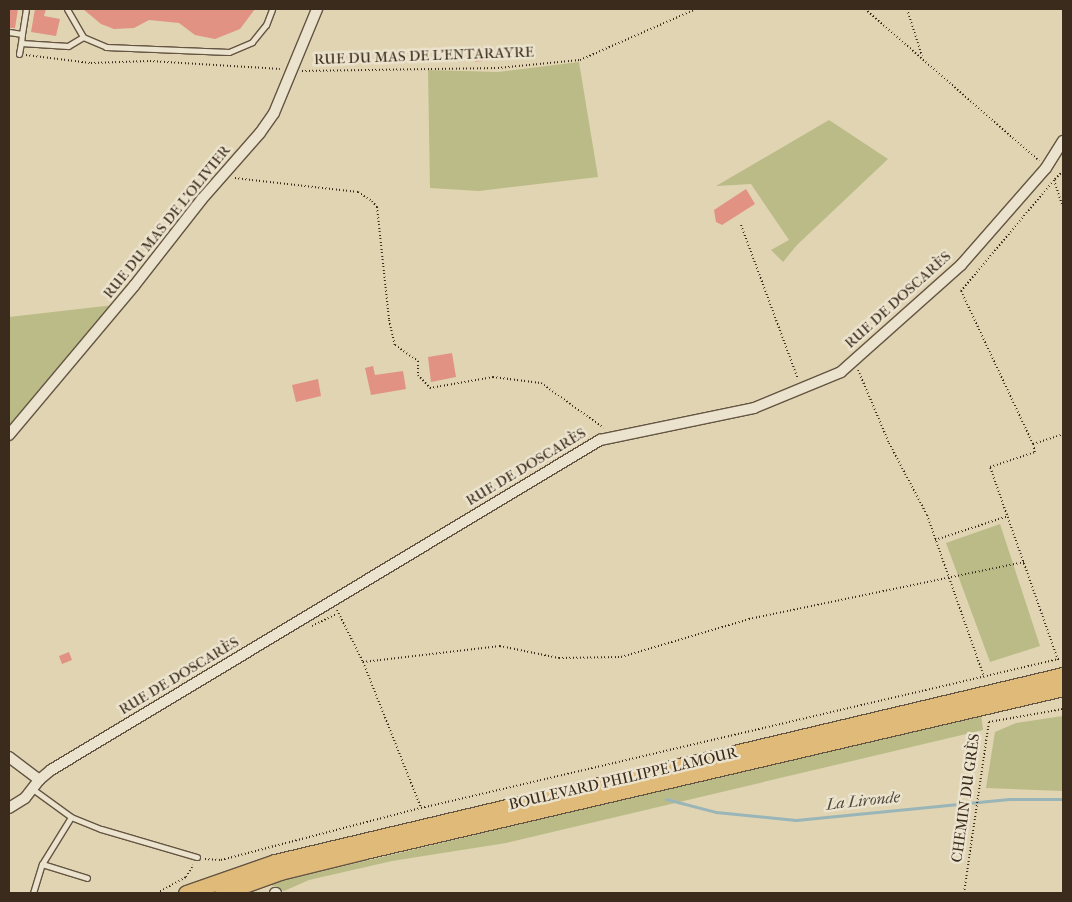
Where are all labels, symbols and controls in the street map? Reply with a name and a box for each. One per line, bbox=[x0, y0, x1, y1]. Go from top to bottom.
street label: RUE DU MAS DE L'ENTARAYRE bbox=[314, 43, 534, 69]
street label: RUE DU MAS DE L'OLIVIER bbox=[100, 142, 234, 302]
street label: RUE DE DOSCARÈS bbox=[841, 248, 955, 352]
street label: RUE DE DOSCARÈS bbox=[463, 424, 589, 510]
street label: RUE DE DOSCARÈS bbox=[116, 633, 242, 719]
street label: CHEMIN DU GRÈS bbox=[948, 732, 984, 864]
street label: BOULEVARD PHILIPPE LAMOUR bbox=[507, 744, 739, 814]
water label: La Lironde bbox=[825, 788, 901, 814]

